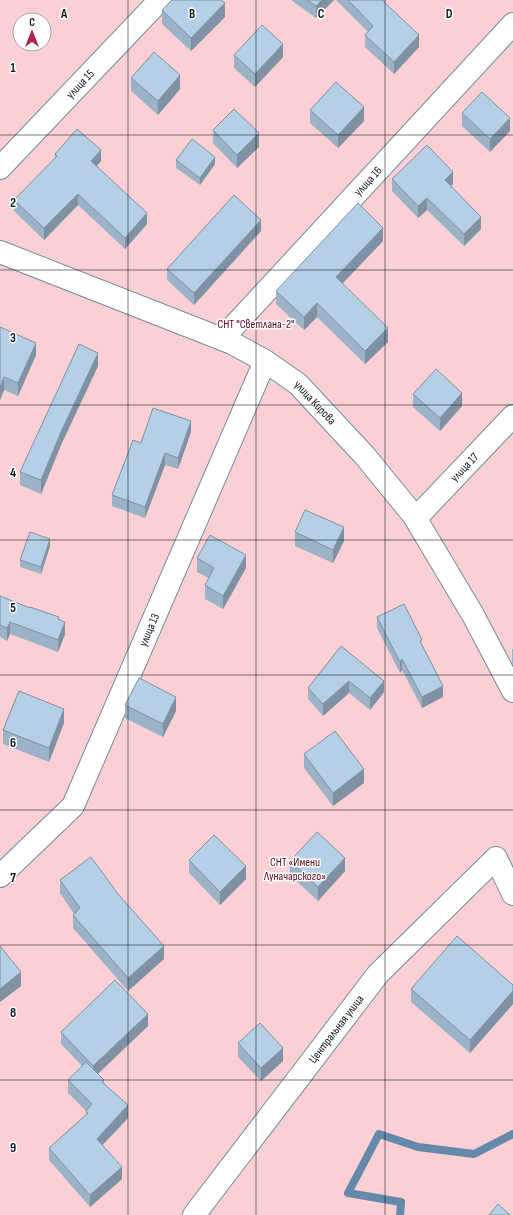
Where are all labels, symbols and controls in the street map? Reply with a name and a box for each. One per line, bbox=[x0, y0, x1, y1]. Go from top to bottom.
text: A bbox=[60, 6, 68, 22]
text: B bbox=[189, 6, 195, 22]
text: C bbox=[318, 6, 325, 22]
text: D bbox=[446, 6, 453, 22]
north arrow bbox=[12, 12, 52, 52]
text: С bbox=[29, 16, 35, 29]
text: 1 bbox=[10, 60, 16, 76]
street label: улица 15 bbox=[63, 67, 98, 102]
street label: улица 16 bbox=[351, 164, 386, 199]
text: 2 bbox=[10, 195, 16, 211]
park label: СНТ "Светлана-2" bbox=[217, 317, 295, 332]
text: 3 bbox=[10, 330, 16, 346]
street label: улица Кирова bbox=[291, 377, 339, 428]
street label: улица 17 bbox=[447, 450, 482, 485]
text: 4 bbox=[10, 465, 16, 481]
text: 5 bbox=[10, 600, 16, 616]
street label: улица 13 bbox=[136, 611, 163, 649]
text: 6 bbox=[10, 735, 16, 751]
park label: СНТ «Имени Луначарского» bbox=[263, 855, 326, 884]
text: 7 bbox=[10, 870, 16, 886]
street label: Центральная улица bbox=[306, 992, 367, 1066]
text: 8 bbox=[10, 1005, 16, 1021]
text: 9 bbox=[10, 1140, 16, 1156]

